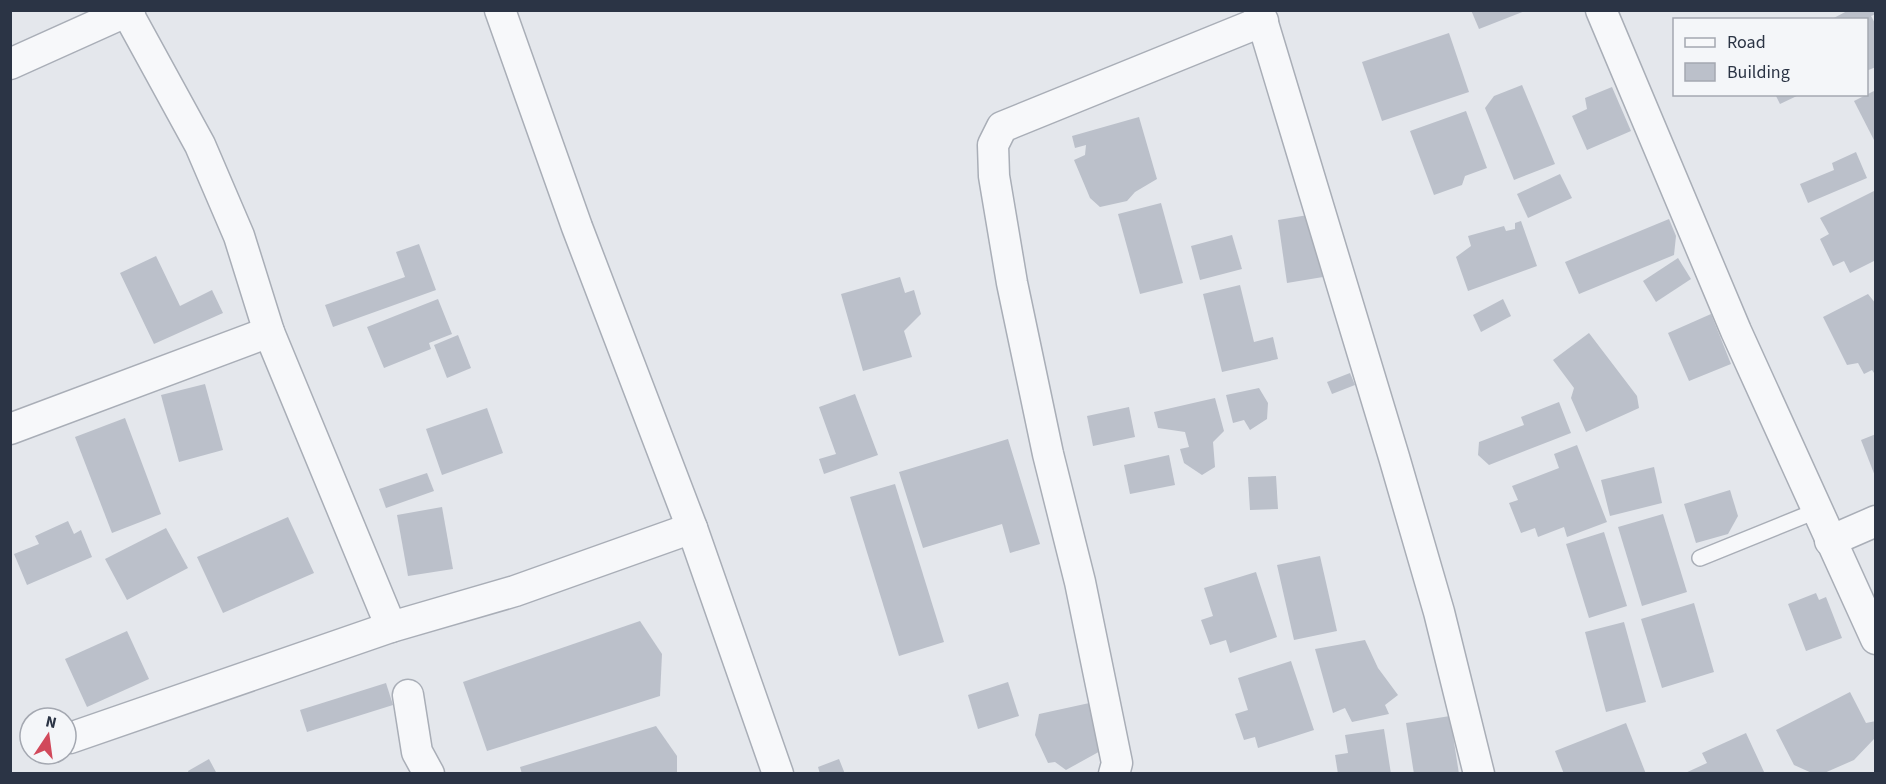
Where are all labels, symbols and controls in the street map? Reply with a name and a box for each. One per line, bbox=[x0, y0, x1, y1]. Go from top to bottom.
legend bbox=[1673, 18, 1868, 96]
text: Road bbox=[1727, 30, 1766, 55]
text: Building bbox=[1727, 60, 1790, 85]
north arrow bbox=[18, 706, 78, 766]
text: N bbox=[43, 710, 59, 734]

